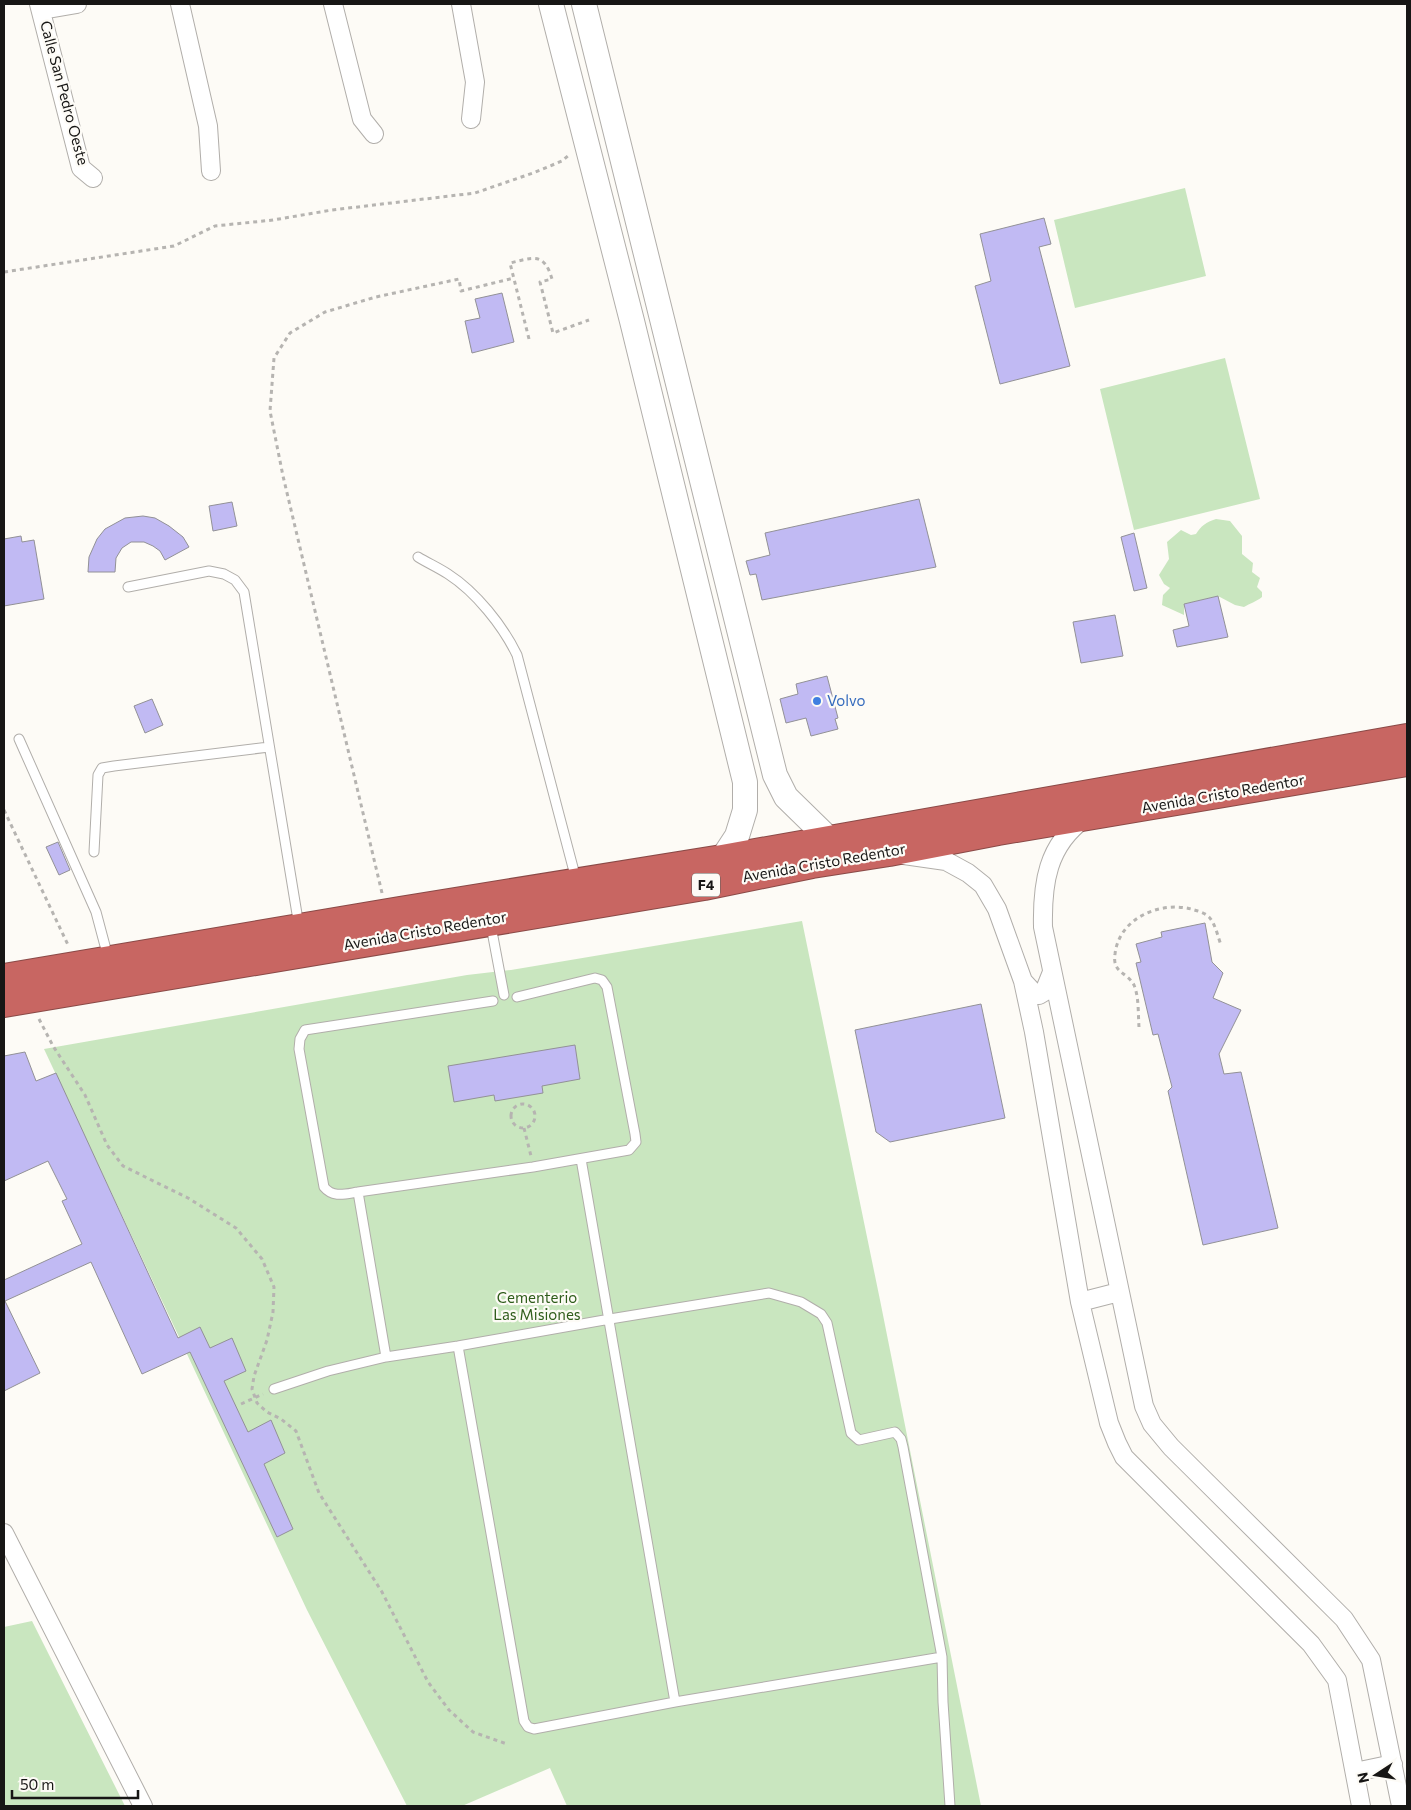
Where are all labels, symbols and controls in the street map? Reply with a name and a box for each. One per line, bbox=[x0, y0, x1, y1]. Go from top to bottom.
street label: Calle San Pedro Oeste bbox=[37, 19, 93, 167]
place label: Volvo bbox=[827, 691, 865, 709]
marker: Volvo bbox=[811, 695, 823, 707]
street label: Avenida Cristo Redentor bbox=[1140, 770, 1306, 816]
street label: Avenida Cristo Redentor bbox=[741, 839, 907, 885]
road number: F4 bbox=[692, 874, 720, 896]
street label: Avenida Cristo Redentor bbox=[342, 907, 508, 953]
park label: Cementerio Las Misiones bbox=[493, 1288, 581, 1323]
north arrow bbox=[1351, 1750, 1401, 1800]
scale bar bbox=[12, 1768, 139, 1800]
text: N bbox=[1353, 1771, 1372, 1785]
text: 50 m bbox=[20, 1775, 54, 1793]

